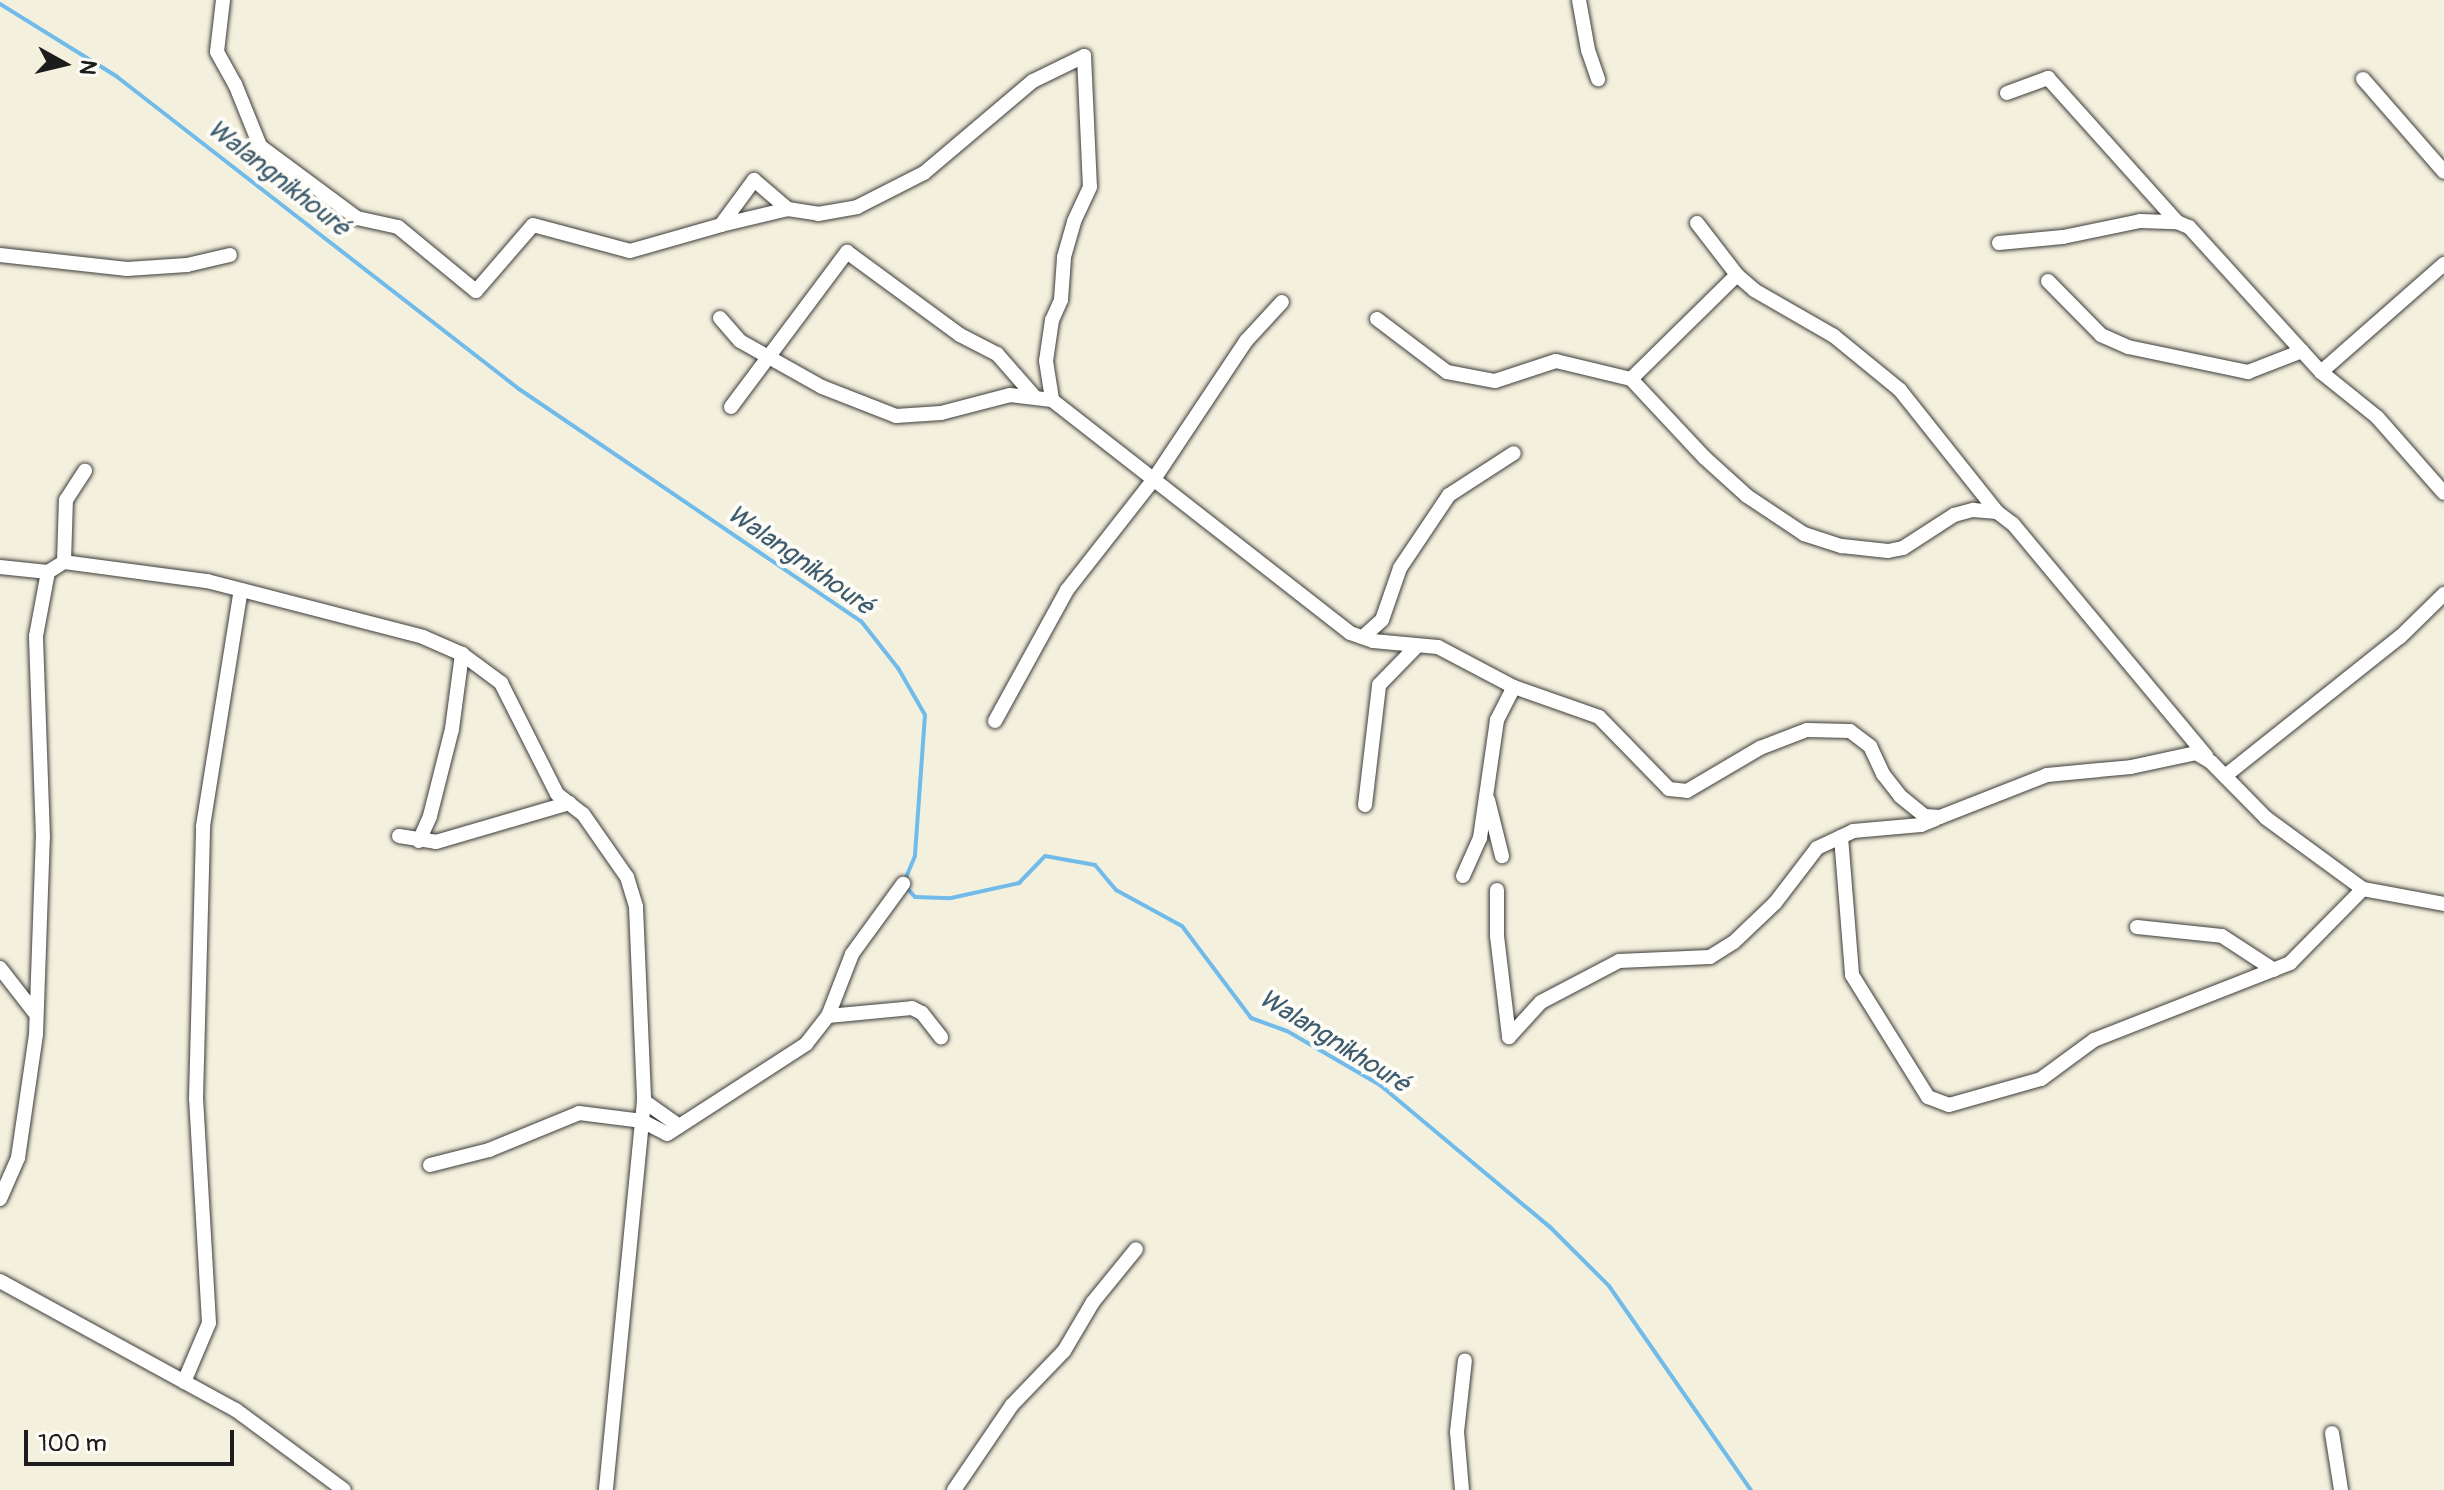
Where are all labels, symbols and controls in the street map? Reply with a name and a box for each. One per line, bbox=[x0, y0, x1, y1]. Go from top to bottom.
north arrow bbox=[24, 24, 104, 104]
text: N bbox=[73, 58, 103, 77]
water label: Walangnikhouré bbox=[201, 114, 355, 244]
water label: Walangnikhouré bbox=[721, 499, 879, 623]
water label: Walangnikhouré bbox=[1253, 983, 1415, 1101]
scale bar bbox=[28, 1414, 238, 1464]
text: 100 m bbox=[38, 1429, 107, 1458]

